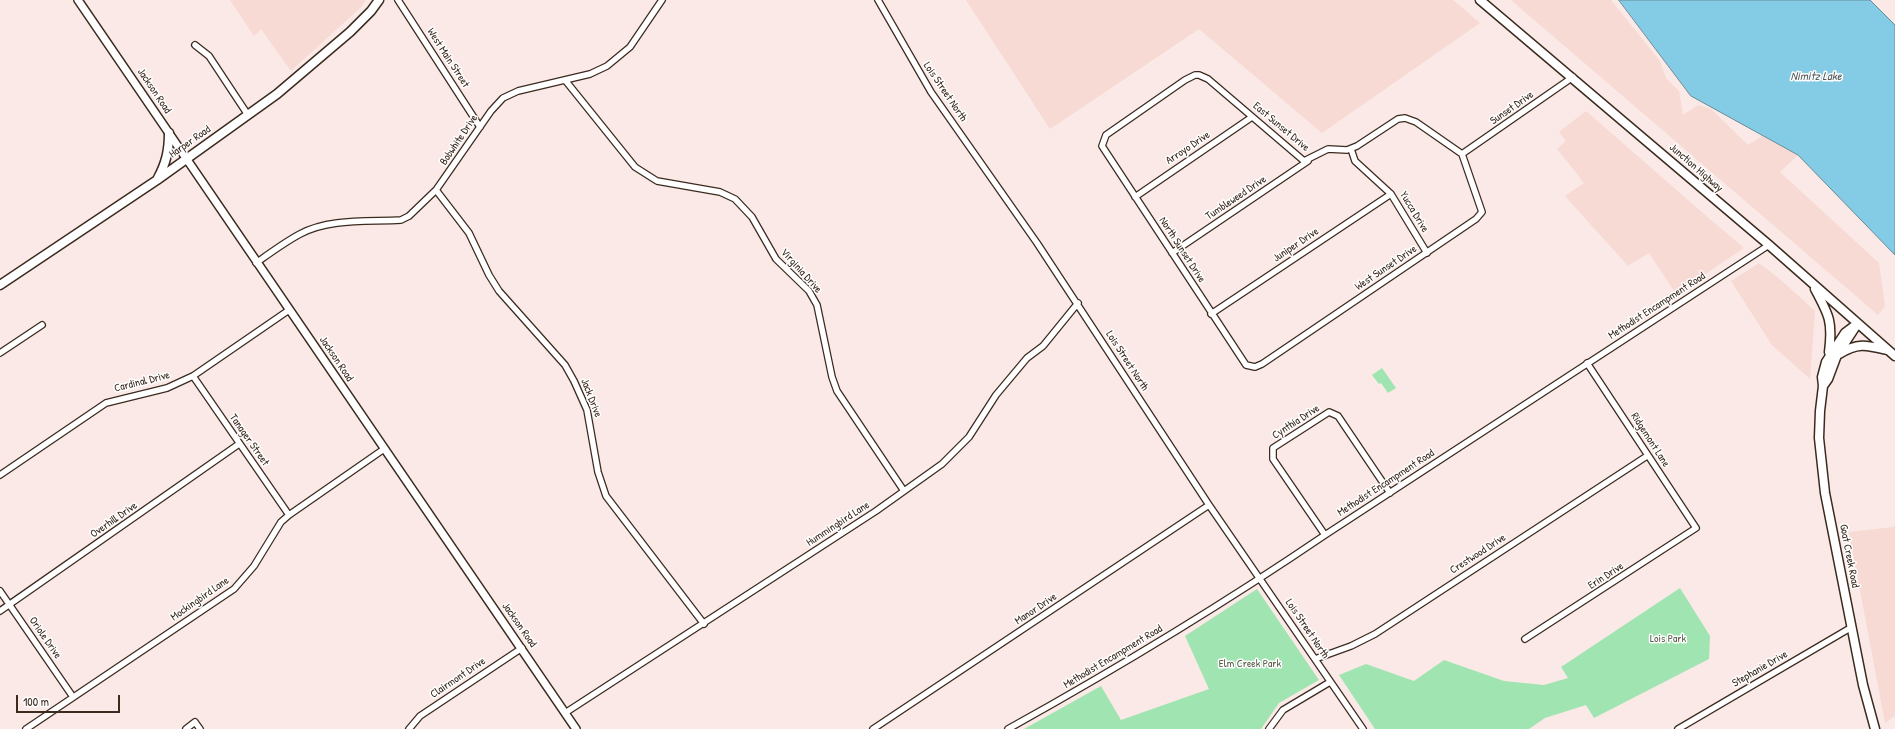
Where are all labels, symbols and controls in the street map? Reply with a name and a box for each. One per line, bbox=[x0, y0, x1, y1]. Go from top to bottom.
street label: West Main Street bbox=[424, 26, 472, 90]
street label: Lois Street North bbox=[920, 60, 970, 124]
street label: Jackson Road bbox=[134, 66, 174, 116]
water label: Nimitz Lake bbox=[1791, 70, 1841, 84]
street label: Sunset Drive bbox=[1488, 88, 1536, 128]
street label: East Sunset Drive bbox=[1250, 100, 1312, 154]
street label: Bobwhite Drive bbox=[437, 112, 481, 168]
street label: Harper Road bbox=[167, 123, 213, 161]
street label: Arroyo Drive bbox=[1163, 128, 1213, 168]
street label: Junction Highway bbox=[1666, 141, 1726, 195]
street label: Tumbleweed Drive bbox=[1203, 173, 1269, 223]
street label: Yucca Drive bbox=[1397, 189, 1431, 235]
street label: North Sunset Drive bbox=[1156, 215, 1208, 285]
street label: Juniper Drive bbox=[1271, 225, 1321, 265]
street label: West Sunset Drive bbox=[1353, 242, 1419, 294]
street label: Virginia Drive bbox=[778, 246, 824, 296]
street label: Methodist Encampment Road bbox=[1606, 270, 1708, 342]
street label: Lois Street North bbox=[1103, 329, 1151, 393]
street label: Jackson Road bbox=[316, 334, 356, 384]
street label: Cardinal Drive bbox=[113, 369, 171, 395]
street label: Jack Drive bbox=[578, 377, 604, 419]
street label: Cynthia Drive bbox=[1270, 402, 1322, 442]
street label: Ridgemont Lane bbox=[1628, 410, 1672, 470]
street label: Tanager Street bbox=[226, 411, 272, 469]
street label: Methodist Encampment Road bbox=[1335, 447, 1437, 519]
street label: Overhill Drive bbox=[88, 499, 140, 541]
street label: Hummingbird Lane bbox=[804, 499, 872, 549]
street label: Goat Creek Road bbox=[1836, 523, 1862, 589]
street label: Crestwood Drive bbox=[1448, 531, 1508, 577]
street label: Erin Drive bbox=[1586, 560, 1626, 592]
street label: Mockingbird Lane bbox=[168, 574, 232, 624]
street label: Manor Drive bbox=[1013, 590, 1059, 628]
street label: Lois Street North bbox=[1282, 597, 1332, 661]
street label: Jackson Road bbox=[499, 600, 539, 650]
street label: Oriole Drive bbox=[26, 615, 64, 661]
street label: Methodist Encampment Road bbox=[1061, 622, 1165, 692]
park label: Lois Park bbox=[1650, 632, 1686, 646]
street label: Stephanie Drive bbox=[1730, 648, 1790, 690]
street label: Clairmont Drive bbox=[428, 655, 488, 701]
park label: Elm Creek Park bbox=[1219, 657, 1281, 671]
scale bar bbox=[18, 687, 122, 713]
text: 100 m bbox=[23, 693, 49, 710]

